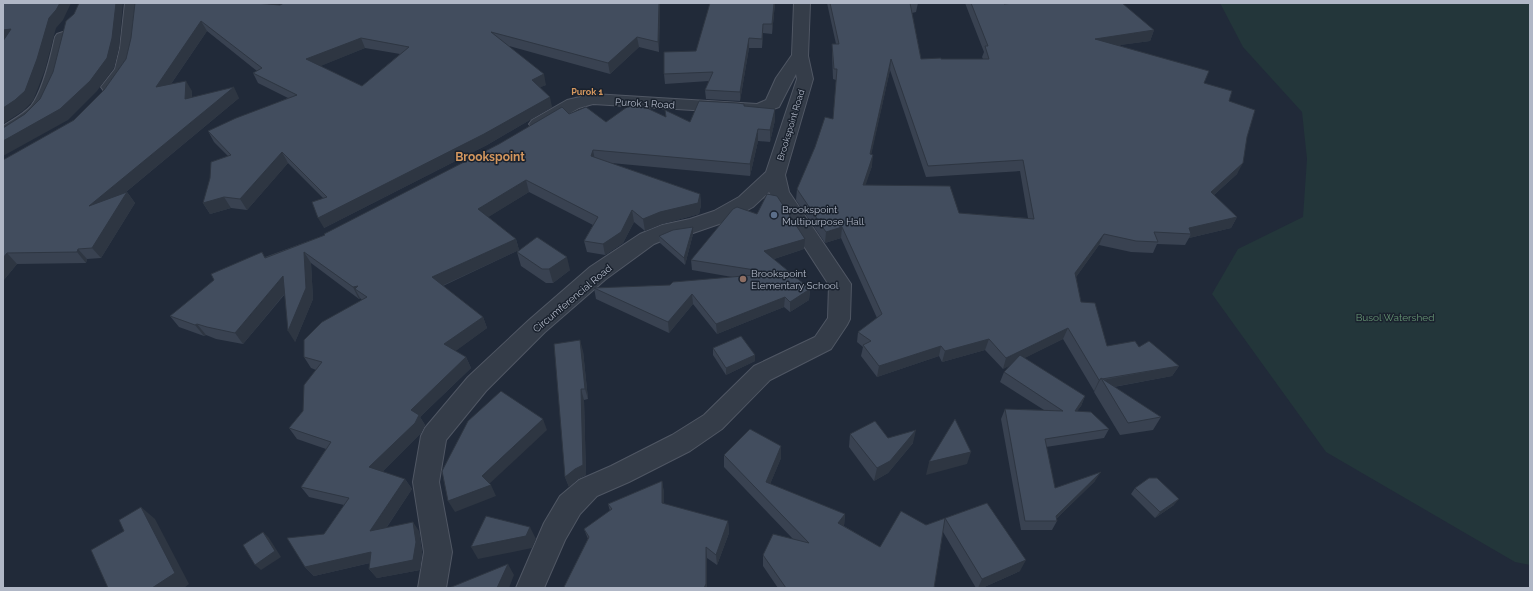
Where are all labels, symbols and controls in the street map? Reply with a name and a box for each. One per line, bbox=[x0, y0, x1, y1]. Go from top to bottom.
district label: Purok 1 bbox=[571, 87, 603, 97]
street label: Brookspoint Road bbox=[775, 88, 807, 162]
street label: Purok 1 Road bbox=[615, 96, 675, 111]
district label: Brookspoint bbox=[455, 150, 525, 164]
place label: Brookspoint Multipurpose Hall bbox=[782, 204, 864, 227]
marker: Brookspoint Multipurpose Hall bbox=[769, 210, 779, 220]
street label: Circumferencial Road bbox=[531, 262, 614, 334]
place label: Brookspoint Elementary School bbox=[751, 268, 839, 291]
marker: Brookspoint Elementary School bbox=[738, 274, 748, 284]
park label: Busol Watershed bbox=[1356, 312, 1434, 323]

